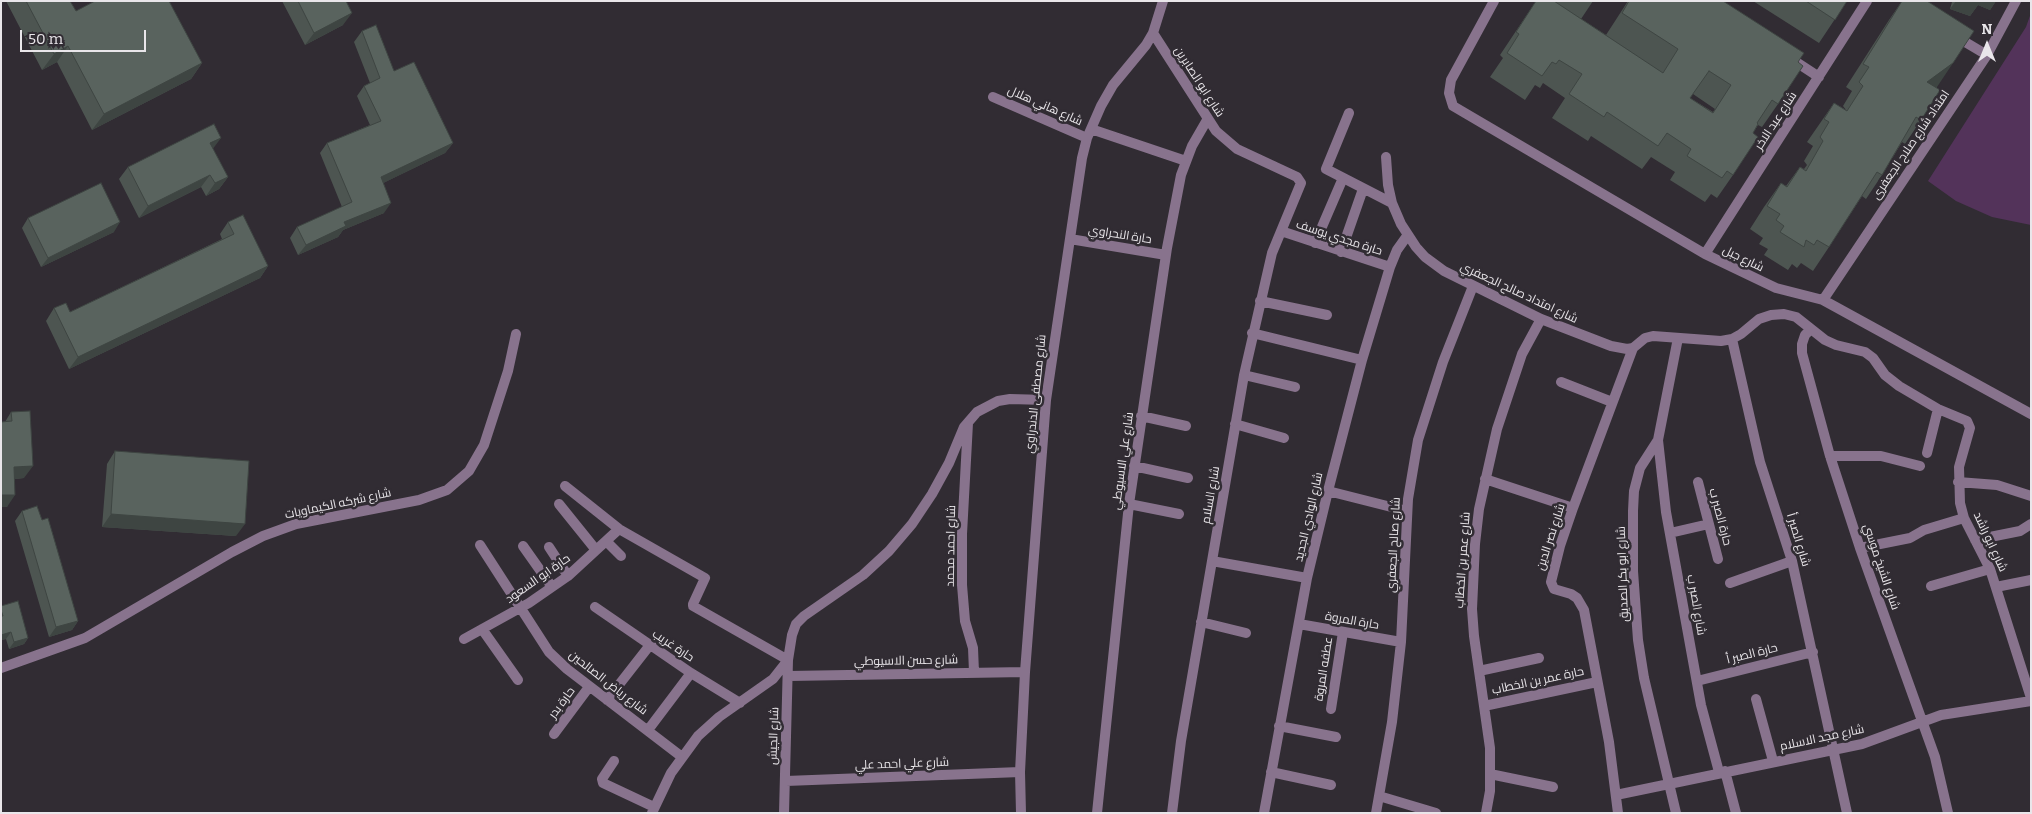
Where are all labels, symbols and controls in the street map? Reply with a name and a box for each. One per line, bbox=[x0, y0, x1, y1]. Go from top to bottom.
scale bar bbox=[22, 20, 149, 52]
north arrow bbox=[1962, 20, 2012, 70]
text: N bbox=[1982, 21, 1992, 38]
text: 50 m bbox=[28, 30, 63, 48]
street label: شارع ابو الصابرين bbox=[1171, 44, 1227, 120]
street label: شارع هاني هلال bbox=[1005, 83, 1085, 129]
street label: امتداد شارع صلاح الجعفرى bbox=[1869, 88, 1953, 202]
street label: شارع عبد الاخر bbox=[1752, 89, 1800, 153]
street label: حارة مجدي يوسف bbox=[1294, 217, 1384, 259]
street label: حارة النحراوي bbox=[1087, 223, 1153, 247]
street label: شارع جبل bbox=[1720, 243, 1766, 275]
street label: شارع امتداد صالح الجعفري bbox=[1458, 259, 1580, 327]
street label: شارع مصطفى الدندراوي bbox=[1023, 334, 1049, 454]
street label: شارع علي الاسيوطي bbox=[1109, 411, 1137, 511]
street label: شارع السلام bbox=[1199, 465, 1223, 525]
street label: شارع الوادي الجديد bbox=[1292, 471, 1326, 563]
street label: شارع شركه الكيماويات bbox=[284, 486, 392, 522]
street label: حارة الصبر ب bbox=[1705, 487, 1735, 547]
street label: شارع صالح الجعفري bbox=[1384, 497, 1404, 593]
street label: شارع نصر الدين bbox=[1533, 502, 1569, 572]
street label: شارع احمد محمد bbox=[943, 505, 959, 587]
street label: شارع ابو راشد bbox=[1970, 510, 2010, 574]
street label: شارع عمر بن الخطاب bbox=[1452, 511, 1474, 609]
street label: شارع الصبر أ bbox=[1783, 512, 1813, 568]
street label: شارع الشيخ موسي bbox=[1860, 522, 1902, 612]
street label: شارع ابو بكر الصديق bbox=[1614, 526, 1632, 622]
street label: حارة ابو السعود bbox=[503, 551, 573, 607]
street label: شارع الصبر ب bbox=[1684, 574, 1708, 636]
street label: حارة المروة bbox=[1324, 609, 1380, 633]
street label: حارة غريب bbox=[649, 627, 697, 665]
street label: عطفه المروة bbox=[1312, 636, 1336, 702]
street label: حارة الصبر أ bbox=[1725, 641, 1779, 667]
street label: شارع رياض الصالحين bbox=[566, 648, 650, 718]
street label: شارع حسن الاسيوطي bbox=[854, 653, 958, 669]
street label: حارة عمر بن الخطاب bbox=[1491, 664, 1585, 698]
street label: حارة بدر bbox=[546, 684, 578, 722]
street label: شارع الجيش bbox=[766, 707, 782, 765]
street label: شارع مجد الاسلام bbox=[1779, 722, 1865, 754]
street label: شارع علي احمد علي bbox=[855, 755, 949, 773]

